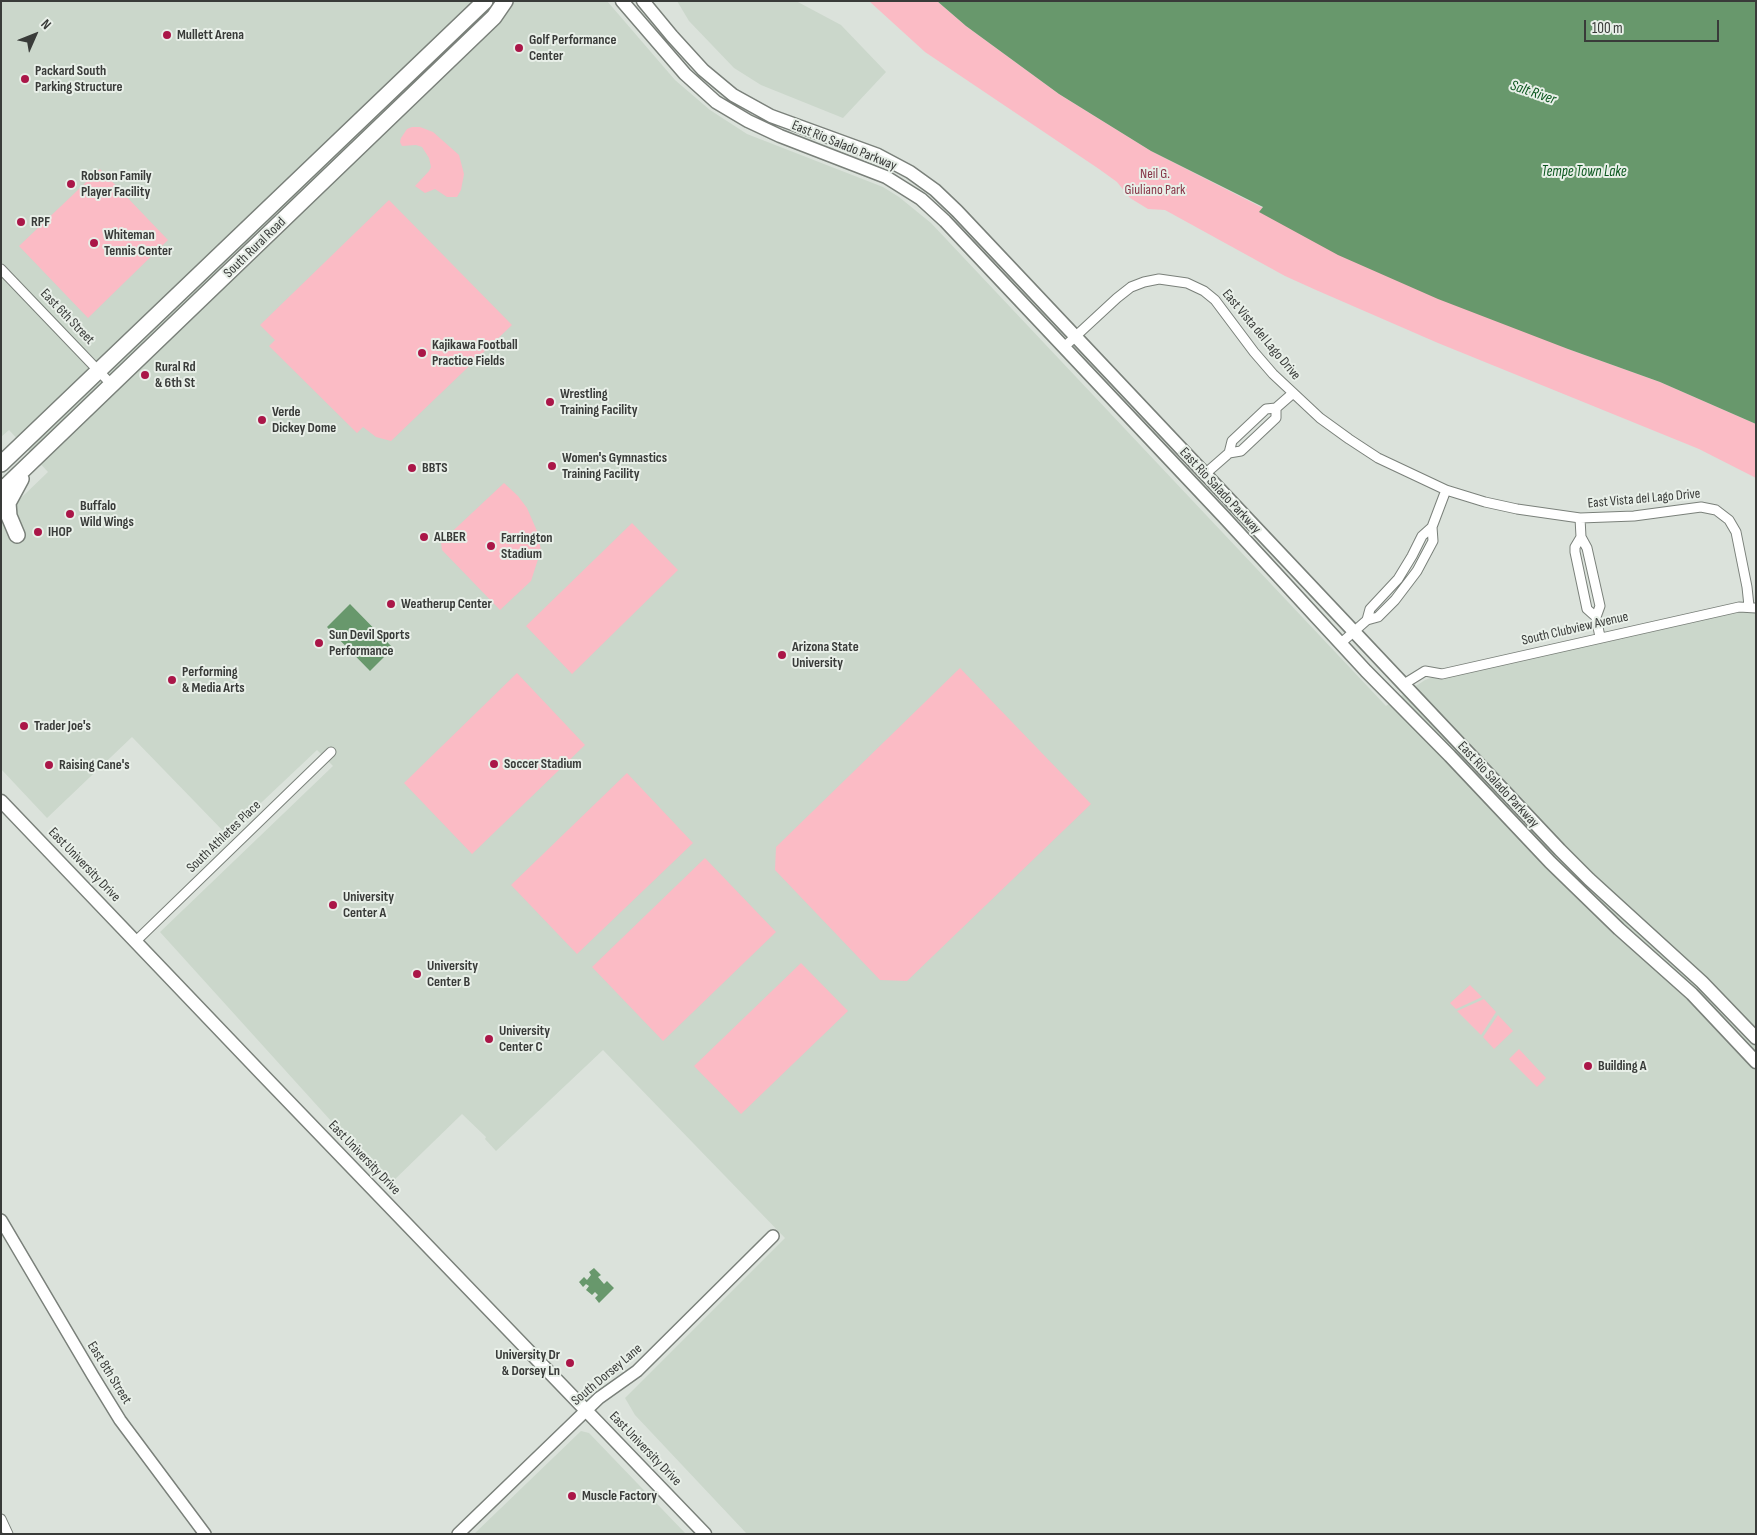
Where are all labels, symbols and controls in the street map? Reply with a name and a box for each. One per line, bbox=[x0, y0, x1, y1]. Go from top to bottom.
north arrow bbox=[10, 10, 60, 60]
scale bar bbox=[1587, 10, 1722, 42]
text: N bbox=[37, 16, 55, 33]
text: 100 m bbox=[1592, 19, 1623, 38]
place label: Mullett Arena bbox=[177, 27, 244, 43]
marker: Mullett Arena bbox=[161, 29, 173, 41]
place label: Golf Performance Center bbox=[529, 32, 616, 64]
marker: Golf Performance Center bbox=[513, 42, 525, 54]
place label: Packard South Parking Structure bbox=[35, 63, 122, 95]
marker: Packard South Parking Structure bbox=[19, 73, 31, 85]
water label: Salt River bbox=[1508, 77, 1558, 109]
street label: East Rio Salado Parkway bbox=[789, 117, 899, 175]
water label: Tempe Town Lake bbox=[1541, 163, 1627, 181]
park label: Neil G. Giuliano Park bbox=[1125, 166, 1185, 198]
place label: Robson Family Player Facility bbox=[81, 168, 152, 200]
marker: Robson Family Player Facility bbox=[65, 178, 77, 190]
place label: RPF bbox=[31, 214, 50, 230]
street label: South Rural Road bbox=[220, 214, 290, 282]
marker: RPF bbox=[15, 216, 27, 228]
place label: Whiteman Tennis Center bbox=[104, 227, 172, 260]
marker: Whiteman Tennis Center bbox=[88, 237, 100, 249]
street label: East 6th Street bbox=[36, 286, 98, 348]
street label: East Vista del Lago Drive bbox=[1218, 286, 1304, 384]
place label: Kajikawa Football Practice Fields bbox=[432, 337, 518, 370]
marker: Kajikawa Football Practice Fields bbox=[416, 347, 428, 359]
place label: Rural Rd & 6th St bbox=[155, 359, 196, 392]
marker: Rural Rd & 6th St bbox=[139, 369, 151, 381]
place label: Wrestling Training Facility bbox=[560, 386, 638, 418]
marker: Wrestling Training Facility bbox=[544, 396, 556, 408]
place label: Verde Dickey Dome bbox=[272, 404, 336, 437]
marker: Verde Dickey Dome bbox=[256, 414, 268, 426]
street label: East Rio Salado Parkway bbox=[1176, 444, 1264, 538]
place label: Women's Gymnastics Training Facility bbox=[562, 450, 667, 482]
place label: BBTS bbox=[422, 460, 448, 476]
marker: Women's Gymnastics Training Facility bbox=[546, 460, 558, 472]
marker: BBTS bbox=[406, 462, 418, 474]
street label: East Vista del Lago Drive bbox=[1587, 486, 1701, 512]
place label: Buffalo Wild Wings bbox=[80, 498, 134, 530]
marker: Buffalo Wild Wings bbox=[64, 508, 76, 520]
place label: IHOP bbox=[48, 524, 72, 540]
marker: IHOP bbox=[32, 526, 44, 538]
place label: ALBER bbox=[434, 529, 466, 545]
place label: Farrington Stadium bbox=[501, 530, 553, 562]
marker: ALBER bbox=[418, 531, 430, 543]
marker: Farrington Stadium bbox=[485, 540, 497, 552]
place label: Weatherup Center bbox=[401, 596, 492, 612]
marker: Weatherup Center bbox=[385, 598, 397, 610]
street label: South Clubview Avenue bbox=[1520, 609, 1630, 649]
place label: Sun Devil Sports Performance bbox=[329, 627, 410, 660]
marker: Sun Devil Sports Performance bbox=[313, 637, 325, 649]
place label: Arizona State University bbox=[792, 639, 859, 672]
marker: Arizona State University bbox=[776, 649, 788, 661]
place label: Performing & Media Arts bbox=[182, 664, 245, 696]
marker: Performing & Media Arts bbox=[166, 674, 178, 686]
place label: Trader Joe's bbox=[34, 718, 91, 734]
marker: Trader Joe's bbox=[18, 720, 30, 732]
street label: East Rio Salado Parkway bbox=[1454, 738, 1542, 832]
place label: Soccer Stadium bbox=[504, 756, 582, 772]
place label: Raising Cane's bbox=[59, 757, 130, 773]
marker: Soccer Stadium bbox=[488, 758, 500, 770]
marker: Raising Cane's bbox=[43, 759, 55, 771]
street label: South Athletes Place bbox=[183, 797, 265, 877]
street label: East University Drive bbox=[44, 824, 124, 906]
place label: University Center A bbox=[343, 889, 394, 922]
marker: University Center A bbox=[327, 899, 339, 911]
place label: University Center B bbox=[427, 958, 478, 990]
marker: University Center B bbox=[411, 968, 423, 980]
place label: University Center C bbox=[499, 1023, 550, 1056]
marker: University Center C bbox=[483, 1033, 495, 1045]
place label: Building A bbox=[1598, 1058, 1646, 1074]
marker: Building A bbox=[1582, 1060, 1594, 1072]
street label: East University Drive bbox=[324, 1117, 404, 1199]
street label: East 8th Street bbox=[83, 1339, 135, 1407]
street label: South Dorsey Lane bbox=[568, 1341, 646, 1409]
place label: University Dr & Dorsey Ln bbox=[495, 1347, 560, 1380]
marker: University Dr & Dorsey Ln bbox=[564, 1357, 576, 1369]
street label: East University Drive bbox=[605, 1408, 685, 1490]
place label: Muscle Factory bbox=[582, 1488, 657, 1504]
marker: Muscle Factory bbox=[566, 1490, 578, 1502]

